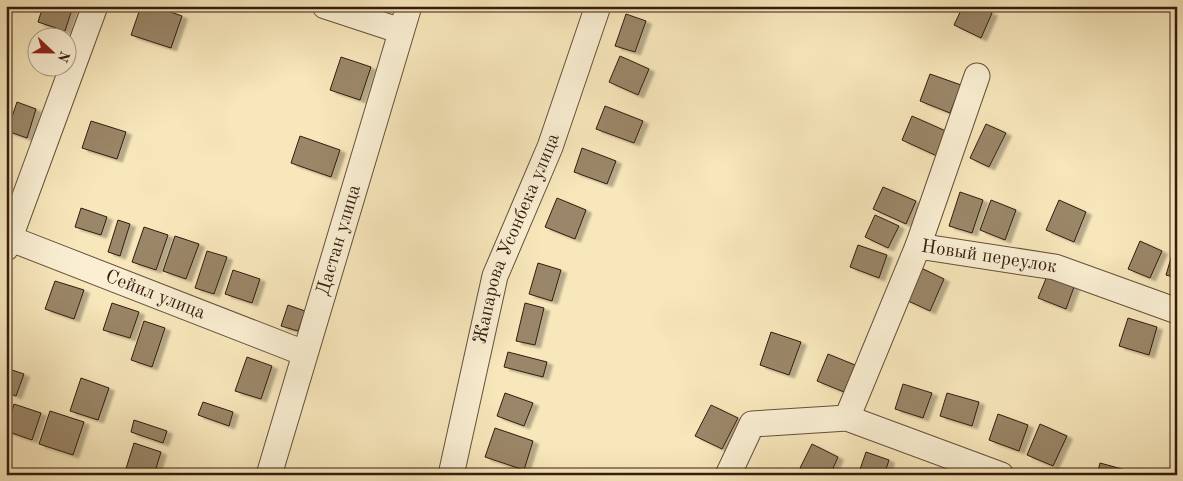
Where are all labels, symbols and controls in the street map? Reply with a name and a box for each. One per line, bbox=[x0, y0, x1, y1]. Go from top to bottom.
north arrow bbox=[28, 28, 78, 78]
text: N bbox=[55, 49, 72, 64]
street label: Жапарова Усонбека улица bbox=[471, 131, 564, 346]
street label: Дастан улица bbox=[314, 182, 365, 298]
street label: Новый переулок bbox=[920, 237, 1059, 277]
street label: Сейил улица bbox=[102, 267, 208, 323]

